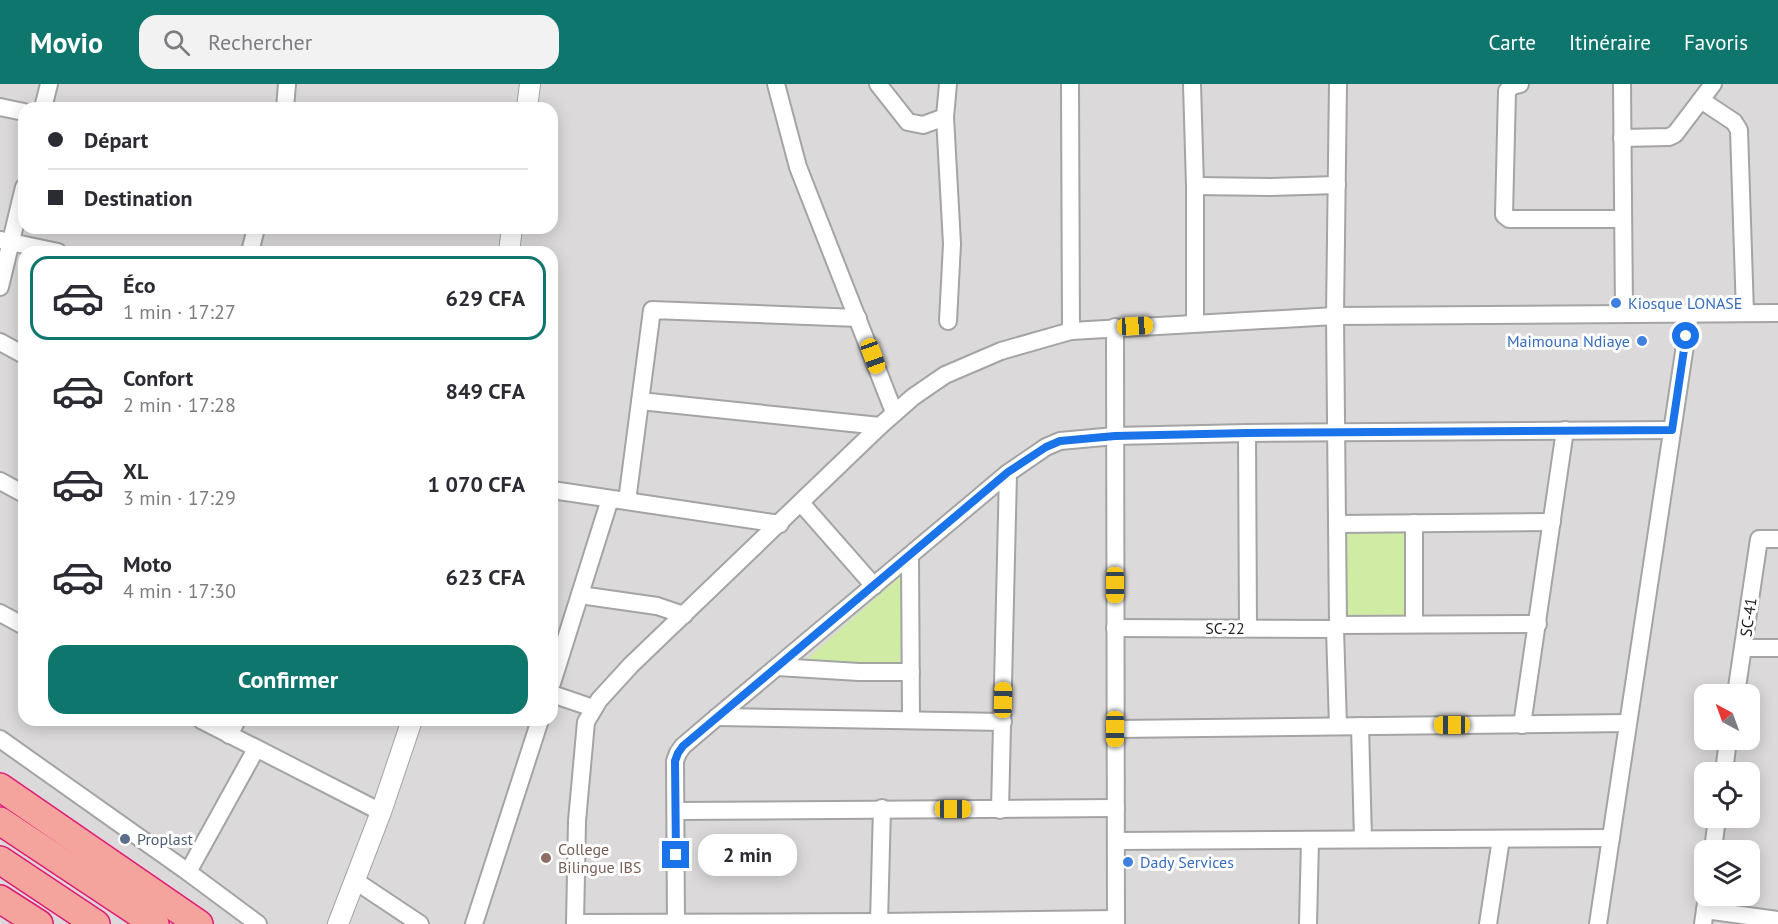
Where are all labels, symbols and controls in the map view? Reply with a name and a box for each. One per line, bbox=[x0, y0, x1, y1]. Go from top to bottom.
search box bbox=[139, 15, 559, 69]
text: Movio bbox=[30, 24, 103, 61]
icon: search bbox=[160, 26, 193, 59]
text: Rechercher bbox=[208, 28, 312, 56]
text: Carte bbox=[1489, 29, 1536, 56]
text: Itinéraire bbox=[1569, 29, 1651, 56]
text: Favoris bbox=[1684, 29, 1748, 56]
text: Départ bbox=[84, 126, 148, 154]
text: Destination bbox=[84, 184, 193, 212]
icon: car bbox=[51, 271, 105, 325]
text: Éco bbox=[123, 271, 155, 299]
text: 629 CFA bbox=[446, 284, 525, 312]
place label: Kiosque LONASE bbox=[1628, 293, 1742, 313]
marker: Kiosque LONASE bbox=[1609, 296, 1623, 310]
text: 1 min · 17:27 bbox=[123, 299, 236, 325]
car bbox=[1117, 316, 1153, 336]
route start bbox=[1672, 322, 1699, 349]
place label: Maimouna Ndiaye bbox=[1507, 331, 1630, 351]
marker: Maimouna Ndiaye bbox=[1635, 334, 1649, 348]
car bbox=[858, 336, 888, 376]
icon: car bbox=[51, 364, 105, 418]
text: Confort bbox=[123, 364, 193, 392]
text: 849 CFA bbox=[446, 377, 525, 405]
text: 2 min · 17:28 bbox=[123, 392, 236, 418]
icon: car bbox=[51, 457, 105, 511]
text: XL bbox=[123, 457, 148, 485]
text: 1 070 CFA bbox=[427, 470, 525, 498]
text: 3 min · 17:29 bbox=[123, 485, 236, 511]
icon: car bbox=[51, 550, 105, 604]
text: Moto bbox=[123, 550, 172, 578]
text: 623 CFA bbox=[446, 563, 525, 591]
car bbox=[1106, 567, 1124, 603]
text: 4 min · 17:30 bbox=[123, 578, 236, 604]
street label: SC-41 bbox=[1735, 596, 1761, 638]
street label: SC-22 bbox=[1205, 618, 1245, 638]
button: Confirmer bbox=[48, 645, 528, 714]
car bbox=[994, 682, 1012, 718]
north arrow bbox=[1694, 684, 1760, 750]
map controls bbox=[1694, 684, 1760, 906]
car bbox=[1106, 711, 1124, 747]
car bbox=[1434, 716, 1470, 734]
button: locate bbox=[1694, 762, 1760, 828]
car bbox=[935, 800, 971, 818]
place label: Proplast bbox=[137, 829, 193, 849]
marker: Proplast bbox=[118, 832, 132, 846]
callout: 2 min bbox=[697, 834, 796, 876]
place label: College Bilingue IBS bbox=[558, 839, 641, 877]
button: layers bbox=[1694, 840, 1760, 906]
route end bbox=[662, 841, 689, 868]
text: 2 min bbox=[723, 842, 772, 868]
marker: College Bilingue IBS bbox=[539, 851, 553, 865]
place label: Dady Services bbox=[1140, 852, 1234, 872]
marker: Dady Services bbox=[1121, 855, 1135, 869]

